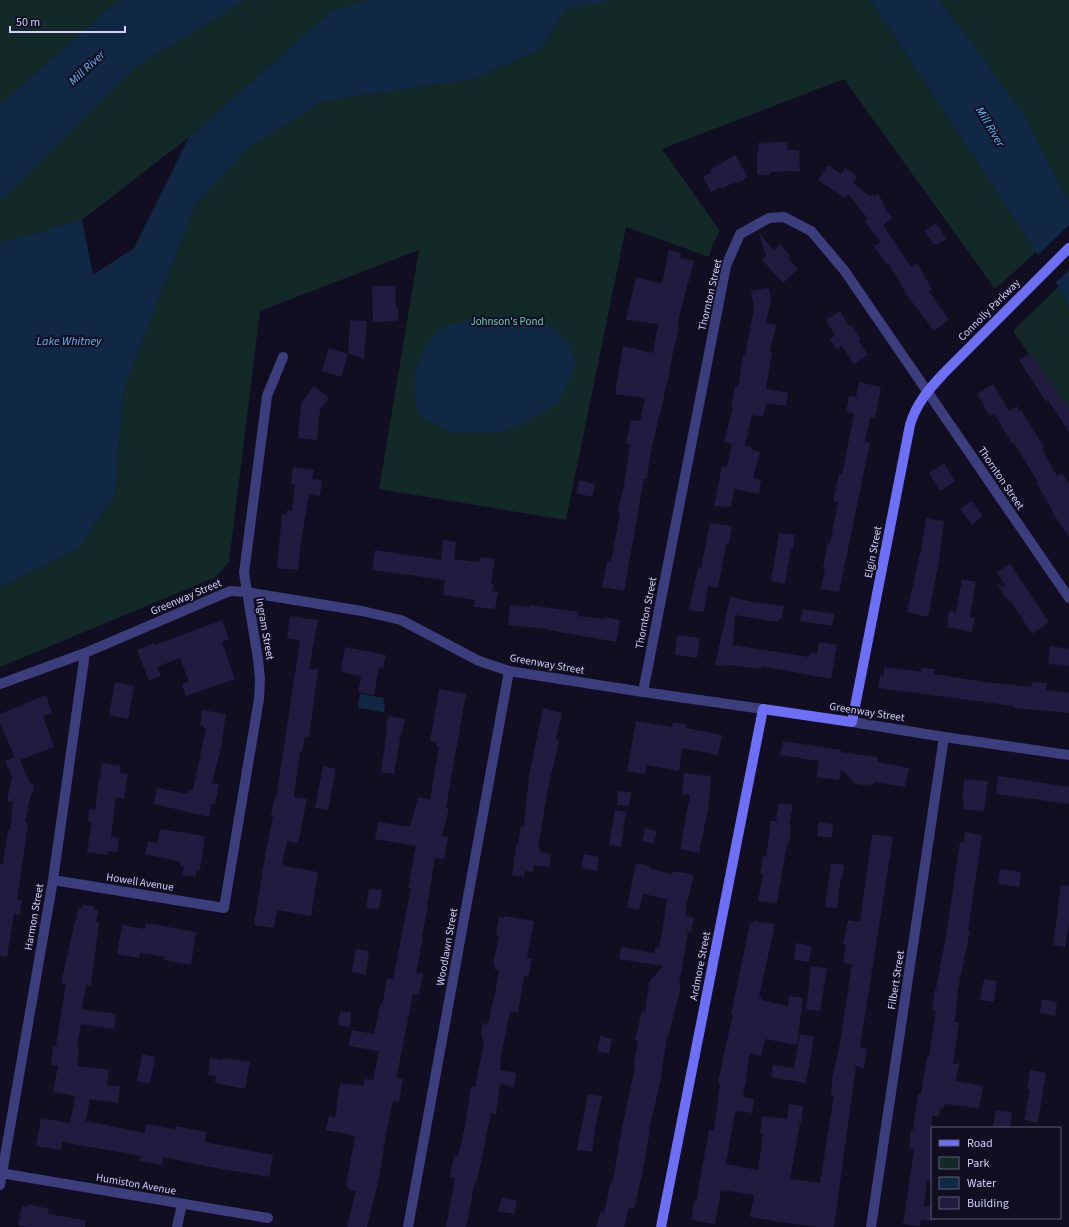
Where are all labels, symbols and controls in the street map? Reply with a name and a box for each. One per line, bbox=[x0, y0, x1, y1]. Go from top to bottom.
scale bar bbox=[10, 8, 125, 34]
text: 50 m bbox=[16, 14, 40, 31]
water label: Mill River bbox=[65, 46, 110, 89]
water label: Mill River bbox=[971, 104, 1009, 151]
street label: Thornton Street bbox=[694, 257, 726, 332]
street label: Connolly Parkway bbox=[955, 276, 1023, 344]
park label: Johnson's Pond bbox=[470, 314, 544, 329]
water label: Lake Whitney bbox=[37, 333, 102, 350]
street label: Thornton Street bbox=[974, 444, 1028, 513]
street label: Elgin Street bbox=[861, 524, 885, 579]
street label: Greenway Street bbox=[148, 575, 224, 619]
street label: Thornton Street bbox=[632, 575, 660, 650]
street label: Ingram Street bbox=[252, 597, 278, 661]
street label: Greenway Street bbox=[508, 650, 586, 678]
street label: Greenway Street bbox=[828, 699, 906, 725]
street label: Howell Avenue bbox=[105, 869, 175, 895]
street label: Harmon Street bbox=[21, 882, 47, 951]
street label: Woodlawn Street bbox=[433, 907, 461, 987]
street label: Ardmore Street bbox=[686, 930, 714, 1002]
street label: Filbert Street bbox=[884, 949, 908, 1011]
legend bbox=[931, 1127, 1061, 1219]
text: Road bbox=[967, 1135, 993, 1152]
text: Park bbox=[967, 1155, 989, 1172]
street label: Humiston Avenue bbox=[95, 1170, 178, 1199]
text: Water bbox=[967, 1175, 997, 1192]
text: Building bbox=[967, 1195, 1009, 1212]

